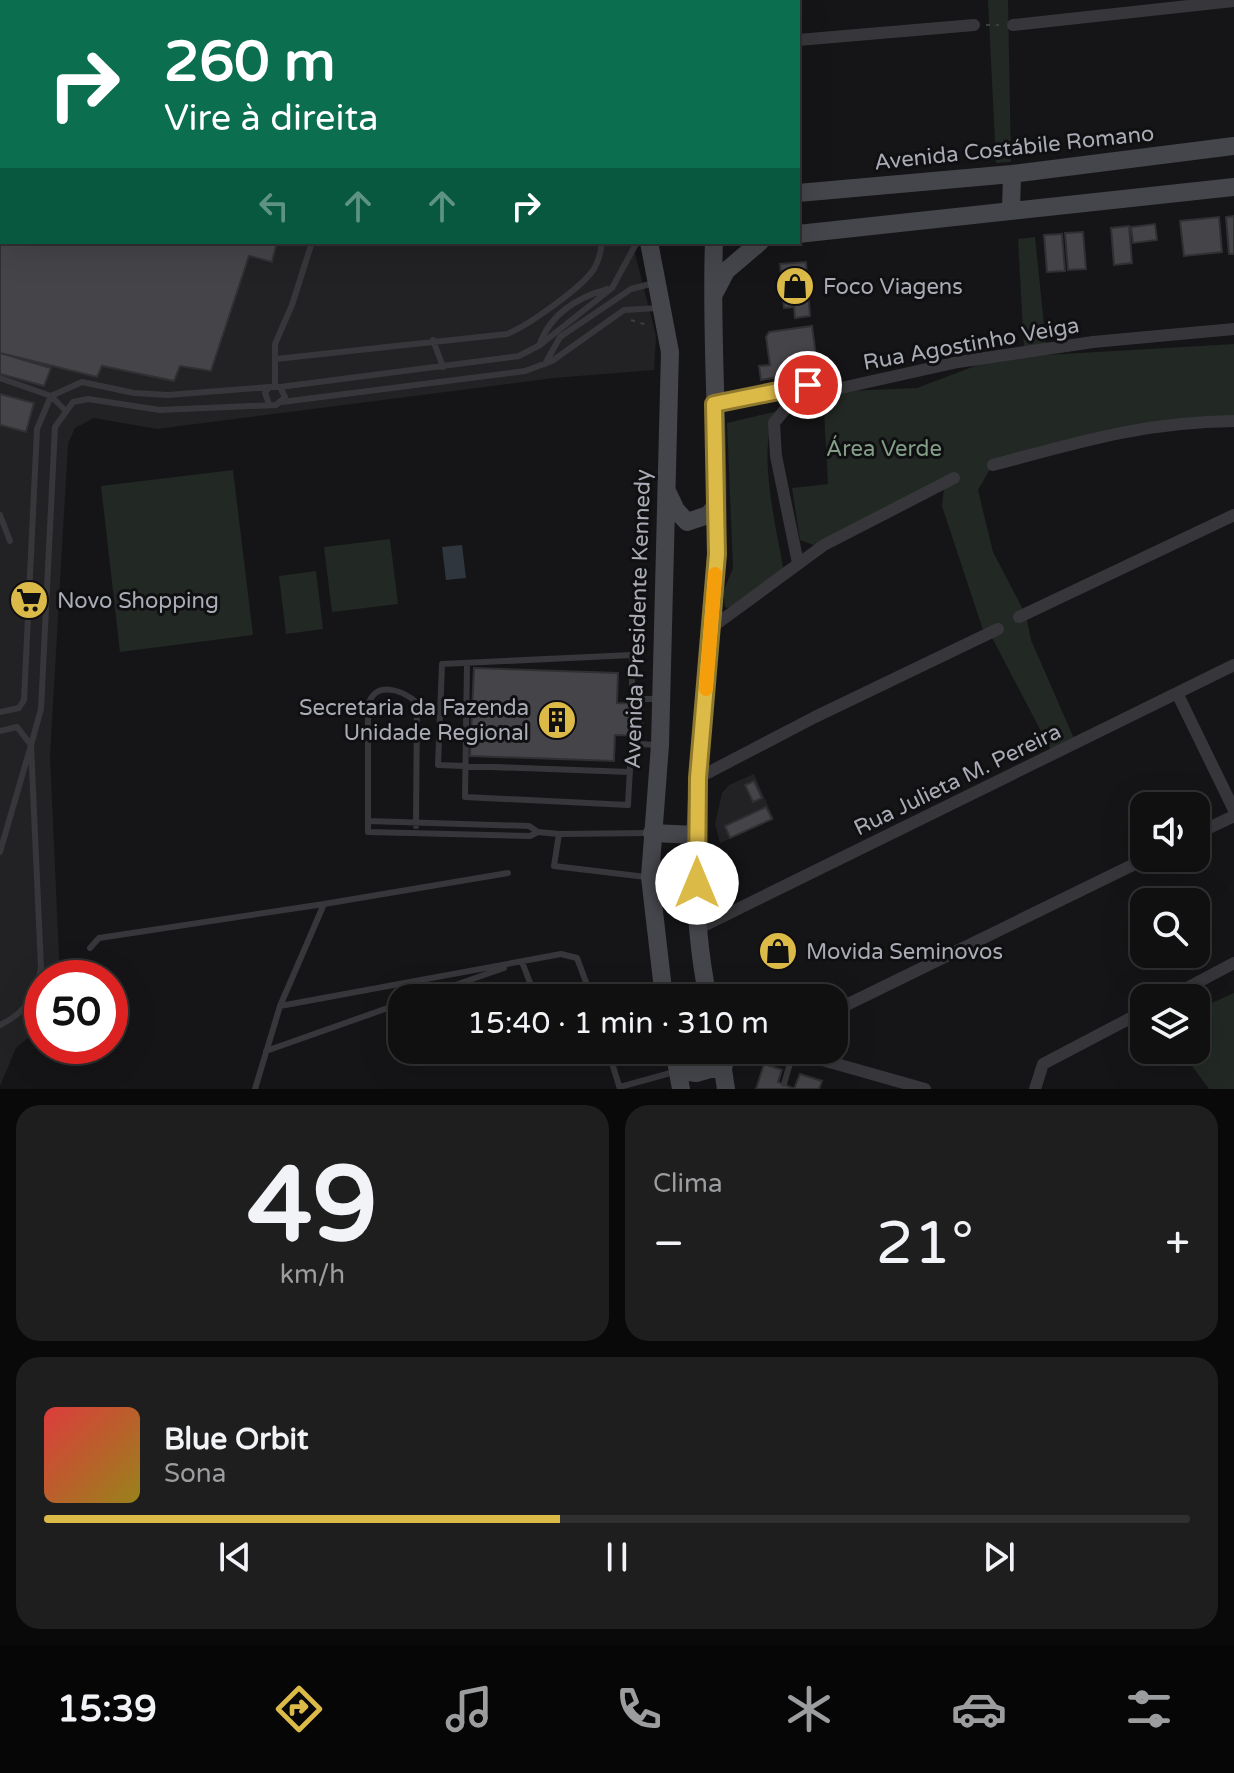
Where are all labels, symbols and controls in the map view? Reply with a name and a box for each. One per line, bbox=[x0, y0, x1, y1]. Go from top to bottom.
text: 260 m bbox=[164, 29, 335, 96]
icon: right bbox=[32, 32, 136, 136]
text: Vire à direita bbox=[164, 97, 378, 140]
street label: Avenida Costábile Romano bbox=[873, 120, 1155, 176]
icon: left bbox=[252, 184, 296, 228]
icon: ahead bbox=[336, 184, 380, 228]
icon: ahead bbox=[420, 184, 464, 228]
icon: right bbox=[504, 184, 548, 228]
shop icon: Foco Viagens bbox=[774, 265, 816, 307]
place label: Foco Viagens bbox=[823, 274, 963, 300]
street label: Rua Agostinho Veiga bbox=[861, 312, 1081, 376]
pin bbox=[774, 351, 842, 419]
icon: arrive bbox=[786, 363, 830, 407]
park label: Área Verde bbox=[826, 435, 942, 462]
street label: Avenida Presidente Kennedy bbox=[620, 469, 656, 769]
supermarket icon: Novo Shopping bbox=[8, 579, 50, 621]
place label: Novo Shopping bbox=[57, 588, 219, 614]
place label: Secretaria da Fazenda Unidade Regional bbox=[299, 695, 529, 746]
building icon: Secretaria da Fazenda Unidade Regional bbox=[536, 699, 578, 741]
street label: Rua Julieta M. Pereira bbox=[850, 718, 1065, 841]
map controls bbox=[1130, 792, 1210, 1064]
button: sound bbox=[1130, 792, 1210, 872]
position arrow bbox=[655, 841, 739, 925]
button: search bbox=[1130, 888, 1210, 968]
shop icon: Movida Seminovos bbox=[757, 930, 799, 972]
place label: Movida Seminovos bbox=[806, 939, 1003, 965]
speed limit sign: 50 bbox=[24, 960, 128, 1064]
button: layers bbox=[1130, 984, 1210, 1064]
text: 15:40 · 1 min · 310 m bbox=[467, 1005, 769, 1042]
text: 49 bbox=[247, 1144, 378, 1269]
text: Clima bbox=[653, 1168, 723, 1199]
text: 21° bbox=[876, 1208, 974, 1280]
text: − bbox=[653, 1218, 684, 1271]
text: + bbox=[1165, 1218, 1190, 1271]
text: km/h bbox=[280, 1259, 345, 1290]
text: Blue Orbit bbox=[164, 1421, 309, 1458]
text: Sona bbox=[164, 1458, 226, 1489]
icon: previous bbox=[213, 1535, 257, 1579]
icon: pause bbox=[595, 1535, 639, 1579]
icon: next bbox=[977, 1535, 1021, 1579]
icon: directions bbox=[271, 1681, 327, 1737]
icon: music bbox=[441, 1681, 497, 1737]
icon: phone bbox=[611, 1681, 667, 1737]
icon: climate bbox=[781, 1681, 837, 1737]
icon: car bbox=[951, 1681, 1007, 1737]
icon: filters bbox=[1121, 1681, 1177, 1737]
text: 15:39 bbox=[57, 1688, 157, 1731]

